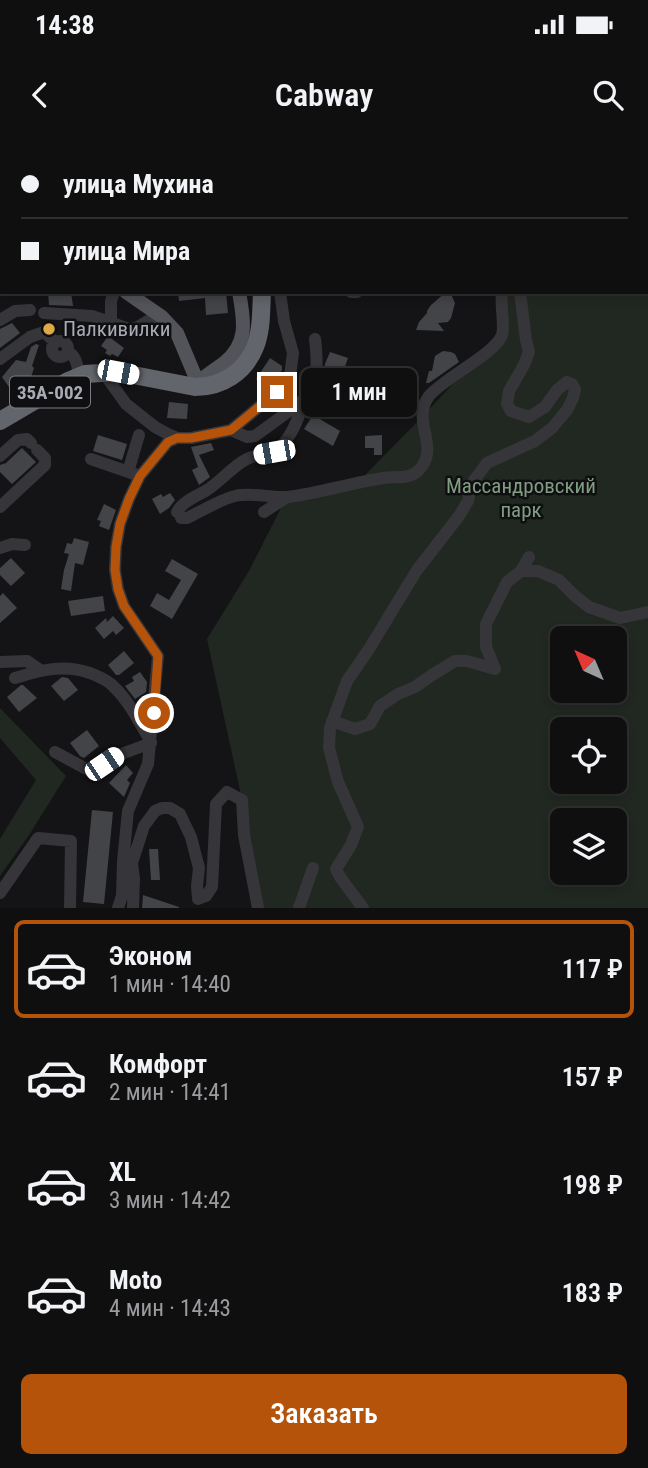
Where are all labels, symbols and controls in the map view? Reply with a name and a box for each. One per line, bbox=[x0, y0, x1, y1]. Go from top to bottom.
text: 14:38 bbox=[35, 10, 95, 40]
icon: back bbox=[21, 76, 59, 114]
text: Cabway bbox=[275, 76, 373, 114]
icon: search bbox=[589, 76, 627, 114]
text: улица Мухина bbox=[63, 169, 214, 199]
text: улица Мира bbox=[63, 236, 190, 266]
place label: Палкивилки bbox=[63, 317, 170, 341]
marker: Палкивилки bbox=[41, 321, 57, 337]
car bbox=[96, 358, 141, 386]
callout: 1 мин bbox=[302, 368, 417, 416]
road number: 35А-002 bbox=[10, 376, 90, 408]
route end bbox=[261, 376, 293, 408]
text: 1 мин bbox=[331, 379, 387, 406]
car bbox=[252, 438, 297, 466]
park label: Массандровский парк bbox=[446, 474, 596, 522]
north arrow bbox=[550, 626, 626, 704]
map controls bbox=[550, 626, 627, 885]
route start bbox=[138, 697, 170, 729]
button: locate bbox=[550, 717, 627, 794]
car bbox=[81, 744, 128, 784]
button: layers bbox=[550, 808, 627, 885]
icon: car bbox=[25, 938, 88, 1001]
text: Эконом bbox=[109, 941, 192, 971]
text: 117 ₽ bbox=[562, 954, 623, 984]
text: 1 мин · 14:40 bbox=[109, 971, 231, 998]
icon: car bbox=[25, 1046, 88, 1109]
text: Комфорт bbox=[109, 1049, 207, 1079]
text: 157 ₽ bbox=[562, 1062, 623, 1092]
text: 2 мин · 14:41 bbox=[109, 1079, 231, 1106]
icon: car bbox=[25, 1154, 88, 1217]
text: XL bbox=[109, 1157, 136, 1187]
text: 198 ₽ bbox=[562, 1170, 623, 1200]
text: 3 мин · 14:42 bbox=[109, 1187, 231, 1214]
icon: car bbox=[25, 1262, 88, 1325]
text: Moto bbox=[109, 1265, 162, 1295]
text: 183 ₽ bbox=[562, 1278, 623, 1308]
text: 4 мин · 14:43 bbox=[109, 1295, 231, 1322]
button: Заказать bbox=[21, 1374, 627, 1454]

